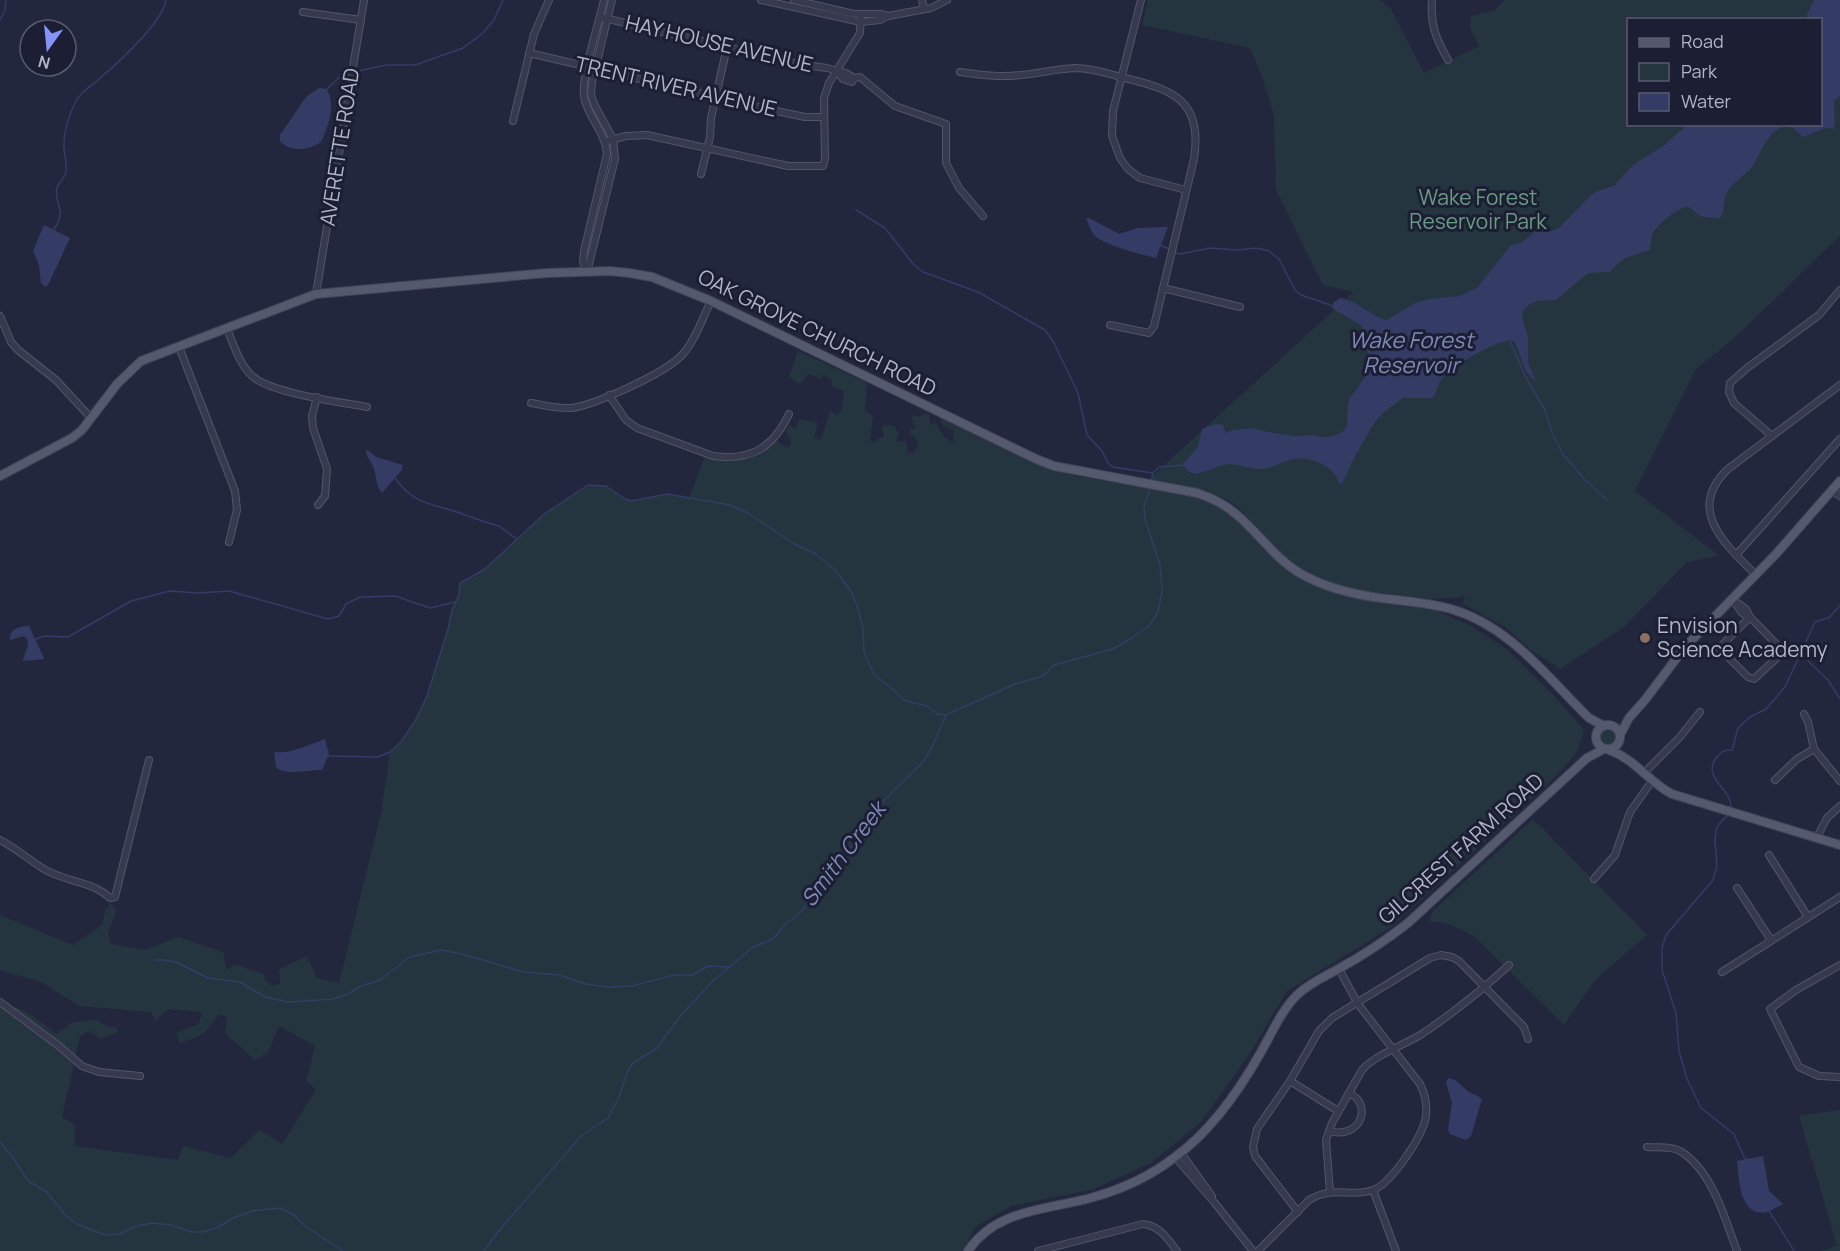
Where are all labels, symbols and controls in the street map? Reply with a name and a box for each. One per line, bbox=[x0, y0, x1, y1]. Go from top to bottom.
street label: HAY HOUSE AVENUE bbox=[623, 8, 816, 78]
north arrow bbox=[18, 18, 78, 78]
legend bbox=[1627, 18, 1822, 126]
text: Road bbox=[1681, 29, 1724, 53]
street label: TRENT RIVER AVENUE bbox=[573, 49, 780, 123]
text: N bbox=[36, 50, 53, 75]
text: Park bbox=[1681, 59, 1718, 83]
street label: AVERETTE ROAD bbox=[313, 66, 365, 228]
text: Water bbox=[1681, 89, 1731, 113]
park label: Wake Forest Reservoir Park bbox=[1409, 183, 1547, 235]
street label: OAK GROVE CHURCH ROAD bbox=[694, 262, 941, 402]
water label: Wake Forest Reservoir bbox=[1349, 325, 1475, 380]
place label: Envision Science Academy bbox=[1657, 611, 1828, 663]
marker: Envision Science Academy bbox=[1638, 631, 1652, 645]
street label: GILCREST FARM ROAD bbox=[1372, 766, 1549, 930]
water label: Smith Creek bbox=[794, 793, 894, 912]

